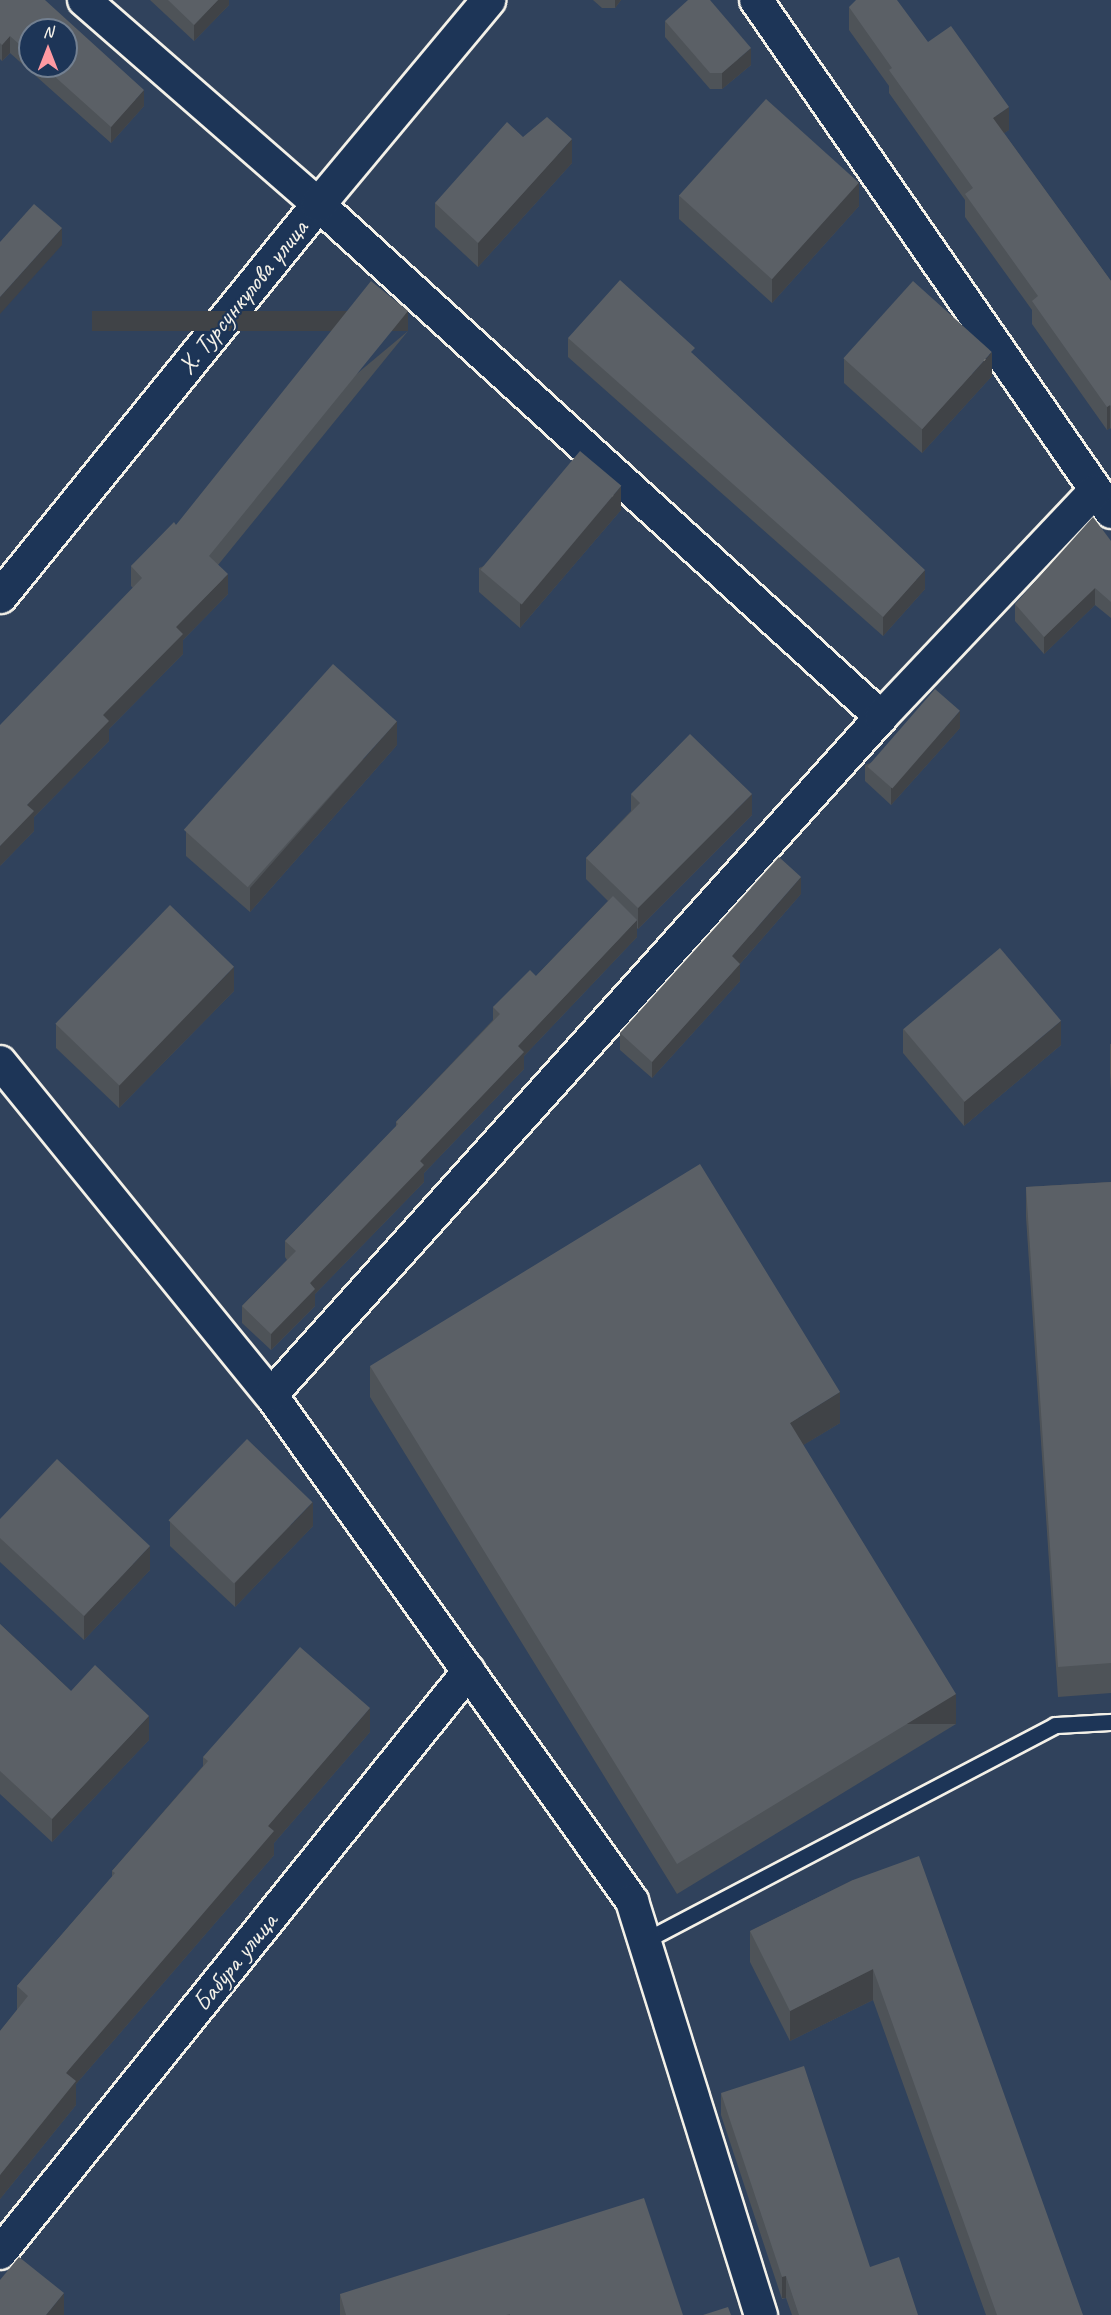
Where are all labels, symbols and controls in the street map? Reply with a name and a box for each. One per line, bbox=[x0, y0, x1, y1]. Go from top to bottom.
north arrow bbox=[18, 18, 78, 78]
text: N bbox=[43, 22, 53, 42]
street label: Х. Турсункулова улица bbox=[171, 213, 315, 381]
street label: Бабура улица bbox=[186, 1907, 284, 2017]

